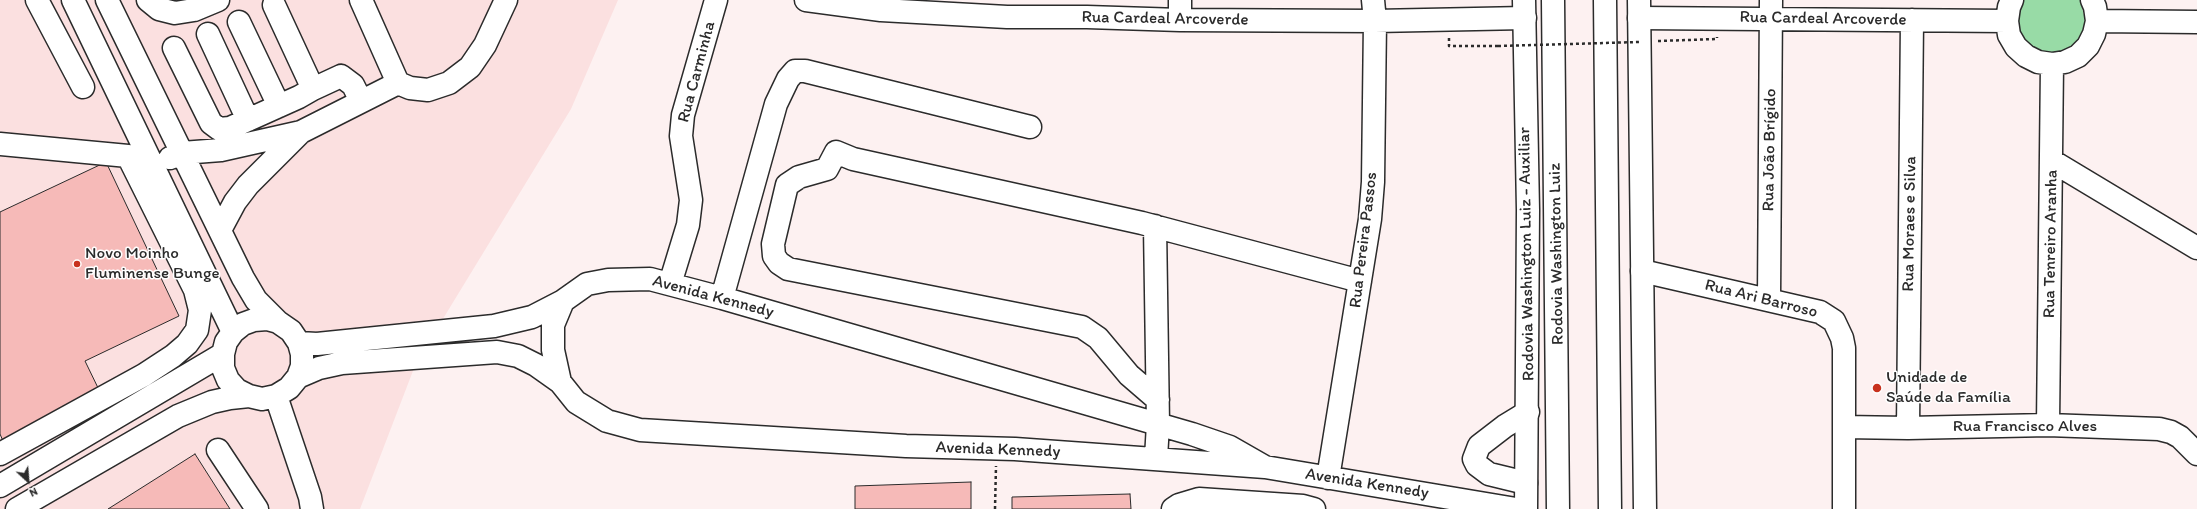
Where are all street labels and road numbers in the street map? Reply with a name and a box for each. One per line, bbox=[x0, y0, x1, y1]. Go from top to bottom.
street label: Rua Cardeal Arcoverde bbox=[1081, 7, 1249, 31]
street label: Rua Cardeal Arcoverde bbox=[1739, 7, 1907, 31]
street label: Rua Carminha bbox=[674, 19, 720, 125]
street label: Rua João Brígido bbox=[1759, 88, 1781, 212]
street label: Rodovia Washington Luiz - Auxiliar bbox=[1515, 127, 1539, 381]
street label: Rua Moraes e Silva bbox=[1899, 156, 1921, 292]
street label: Rodovia Washington Luiz bbox=[1545, 163, 1569, 345]
street label: Rua Tenreiro Aranha bbox=[2040, 170, 2062, 318]
street label: Rua Pereira Passos bbox=[1346, 171, 1382, 309]
street label: Avenida Kennedy bbox=[650, 271, 776, 323]
street label: Rua Ari Barroso bbox=[1702, 275, 1820, 323]
street label: Rua Francisco Alves bbox=[1953, 417, 2097, 437]
street label: Avenida Kennedy bbox=[935, 438, 1061, 462]
street label: Avenida Kennedy bbox=[1304, 464, 1430, 504]

